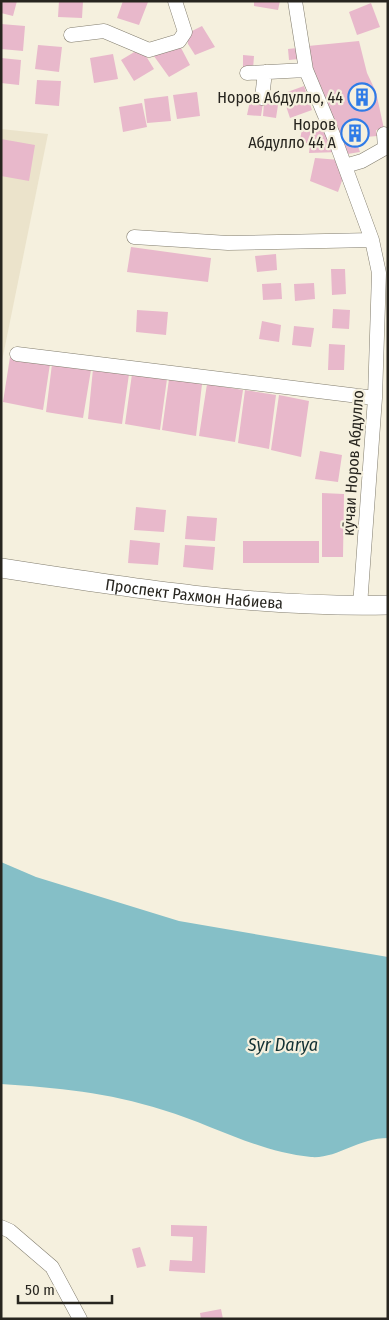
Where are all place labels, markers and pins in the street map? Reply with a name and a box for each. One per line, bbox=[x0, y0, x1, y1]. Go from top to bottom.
building icon: Норов Абдулло, 44 bbox=[347, 82, 377, 112]
place label: Норов Абдулло, 44 bbox=[217, 88, 343, 107]
place label: Норов Абдулло 44 А bbox=[248, 115, 337, 152]
building icon: Норов Абдулло 44 А bbox=[340, 118, 370, 148]

